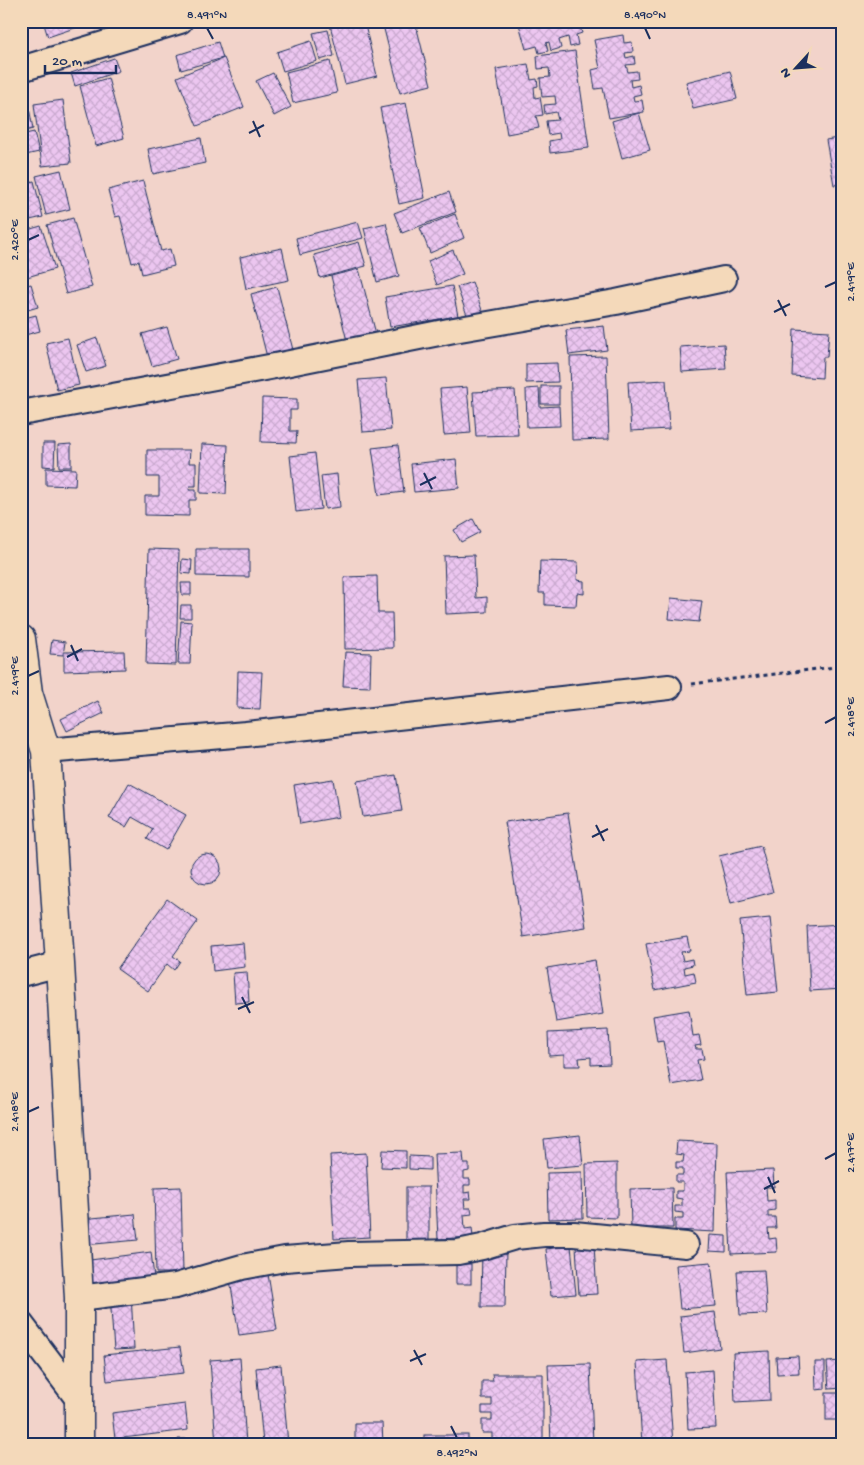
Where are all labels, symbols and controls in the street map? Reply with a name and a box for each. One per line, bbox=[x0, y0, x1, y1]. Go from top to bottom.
text: 8.491°N bbox=[187, 9, 227, 23]
text: 8.490°N bbox=[624, 9, 666, 23]
scale bar bbox=[45, 42, 116, 74]
north arrow bbox=[772, 42, 822, 92]
text: 20 m bbox=[52, 53, 82, 71]
text: N bbox=[777, 65, 796, 80]
text: 2.420°E bbox=[9, 219, 23, 260]
text: 2.419°E bbox=[845, 262, 859, 302]
text: 2.419°E bbox=[9, 656, 23, 696]
text: 2.418°E bbox=[845, 697, 859, 737]
text: 2.418°E bbox=[9, 1092, 23, 1132]
text: 2.417°E bbox=[845, 1133, 859, 1173]
text: 8.492°N bbox=[436, 1447, 478, 1461]

